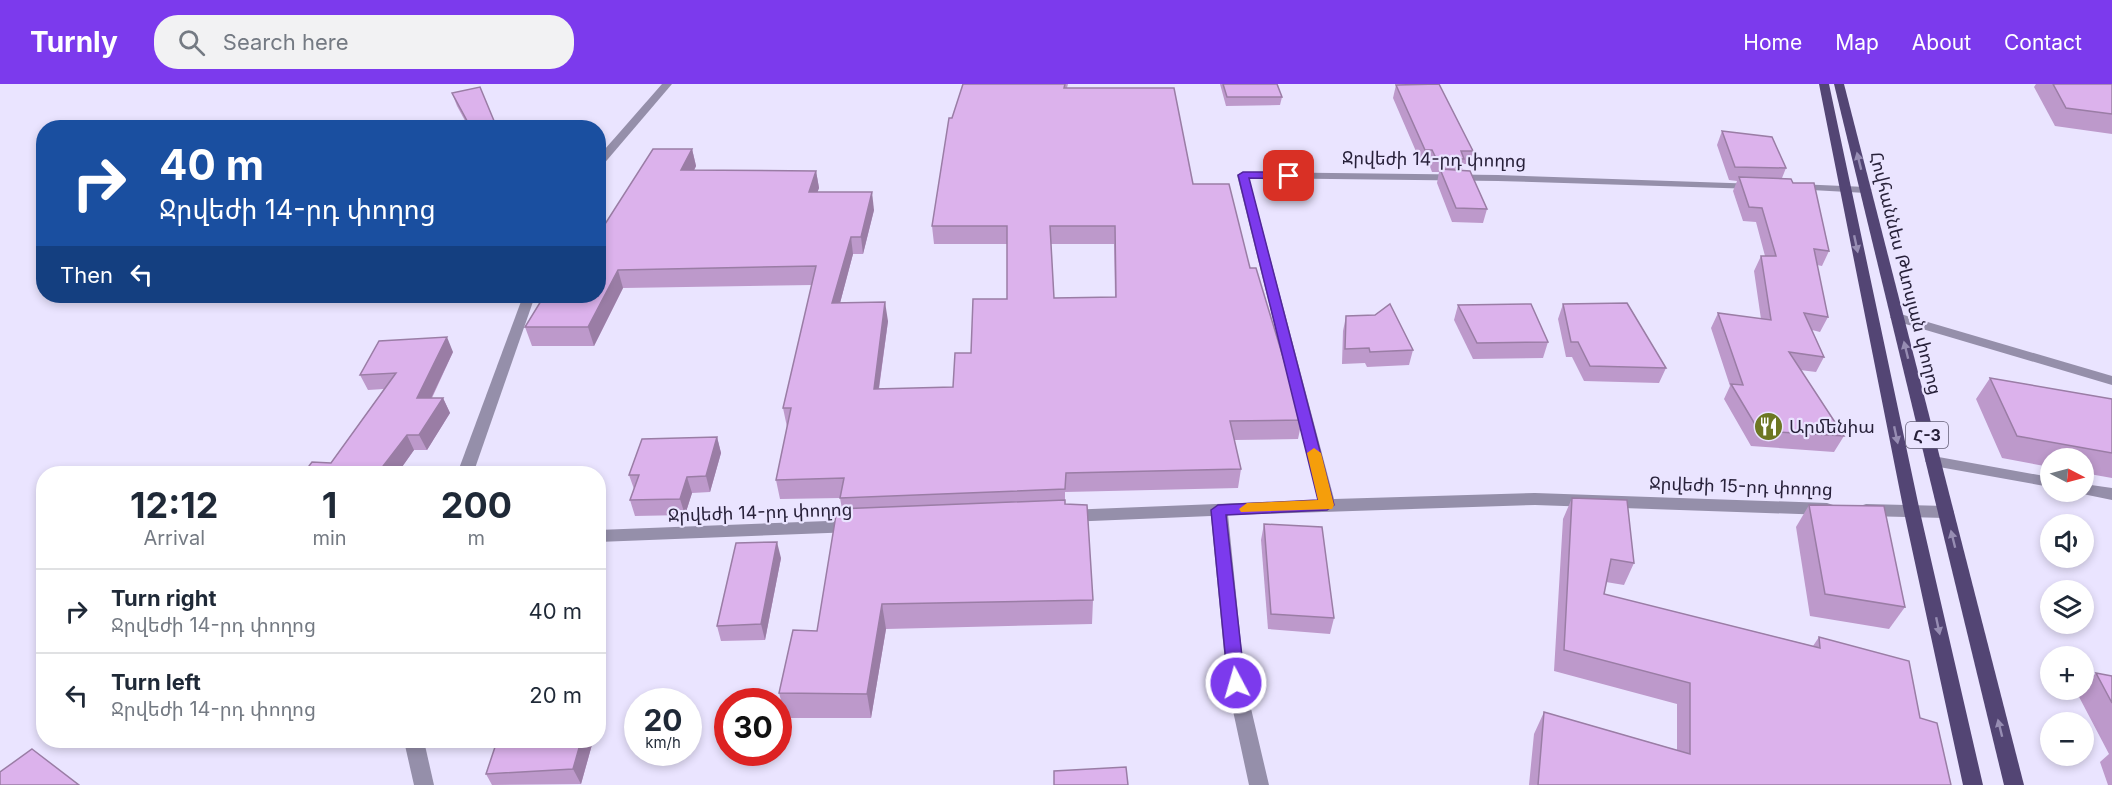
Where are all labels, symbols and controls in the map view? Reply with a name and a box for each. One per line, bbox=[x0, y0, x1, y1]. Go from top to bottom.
search box bbox=[154, 15, 574, 69]
text: Turnly bbox=[30, 25, 118, 59]
icon: search bbox=[175, 26, 208, 59]
text: Search here bbox=[223, 29, 349, 55]
text: Home bbox=[1743, 30, 1802, 55]
text: Map bbox=[1835, 30, 1879, 55]
text: About bbox=[1912, 30, 1971, 55]
text: Contact bbox=[2004, 30, 2082, 55]
text: 40 m bbox=[159, 139, 264, 190]
icon: right bbox=[60, 144, 138, 222]
street label: Ջրվեժի 14-րդ փողոց bbox=[1342, 147, 1526, 171]
street label: Հովհաննես Թևոսյան փողոց bbox=[1866, 149, 1946, 397]
pin bbox=[1263, 150, 1314, 201]
one-way arrow bbox=[1853, 151, 1863, 170]
icon: arrive bbox=[1272, 159, 1305, 192]
text: Ջրվեժի 14-րդ փողոց bbox=[159, 193, 436, 226]
one-way arrow bbox=[1852, 235, 1861, 254]
icon: left bbox=[125, 258, 158, 291]
text: Then bbox=[60, 262, 113, 288]
one-way arrow bbox=[1900, 341, 1910, 359]
restaurant icon: Արմենիա bbox=[1752, 410, 1784, 442]
place label: Արմենիա bbox=[1789, 416, 1875, 437]
road number: Հ-3 bbox=[1906, 422, 1948, 448]
one-way arrow bbox=[1892, 426, 1901, 445]
north arrow bbox=[2040, 448, 2094, 502]
map controls bbox=[2040, 448, 2094, 766]
street label: Ջրվեժի 15-րդ փողոց bbox=[1649, 472, 1833, 500]
text: 12:12 bbox=[130, 483, 218, 527]
text: 1 bbox=[322, 483, 337, 527]
text: 200 bbox=[441, 483, 512, 527]
street label: Ջրվեժի 14-րդ փողոց bbox=[667, 498, 853, 526]
button: sound bbox=[2040, 514, 2094, 568]
text: Arrival bbox=[143, 526, 205, 550]
text: min bbox=[312, 526, 347, 550]
text: m bbox=[468, 526, 485, 550]
one-way arrow bbox=[1947, 530, 1957, 548]
button: layers bbox=[2040, 580, 2094, 634]
text: Turn right bbox=[111, 585, 217, 611]
icon: right bbox=[60, 595, 93, 628]
text: 40 m bbox=[528, 598, 582, 624]
text: Ջրվեժի 14-րդ փողոց bbox=[111, 613, 316, 637]
one-way arrow bbox=[1933, 616, 1943, 635]
button: + bbox=[2040, 646, 2094, 700]
position arrow bbox=[1204, 651, 1268, 715]
text: Turn left bbox=[111, 669, 201, 695]
icon: left bbox=[60, 679, 93, 712]
text: 20 m bbox=[529, 682, 582, 708]
speed limit sign: 30 bbox=[714, 688, 792, 766]
text: Ջրվեժի 14-րդ փողոց bbox=[111, 697, 316, 721]
text: 20 bbox=[643, 702, 683, 738]
button: − bbox=[2040, 712, 2094, 766]
one-way arrow bbox=[1994, 719, 2004, 737]
text: km/h bbox=[645, 733, 681, 752]

